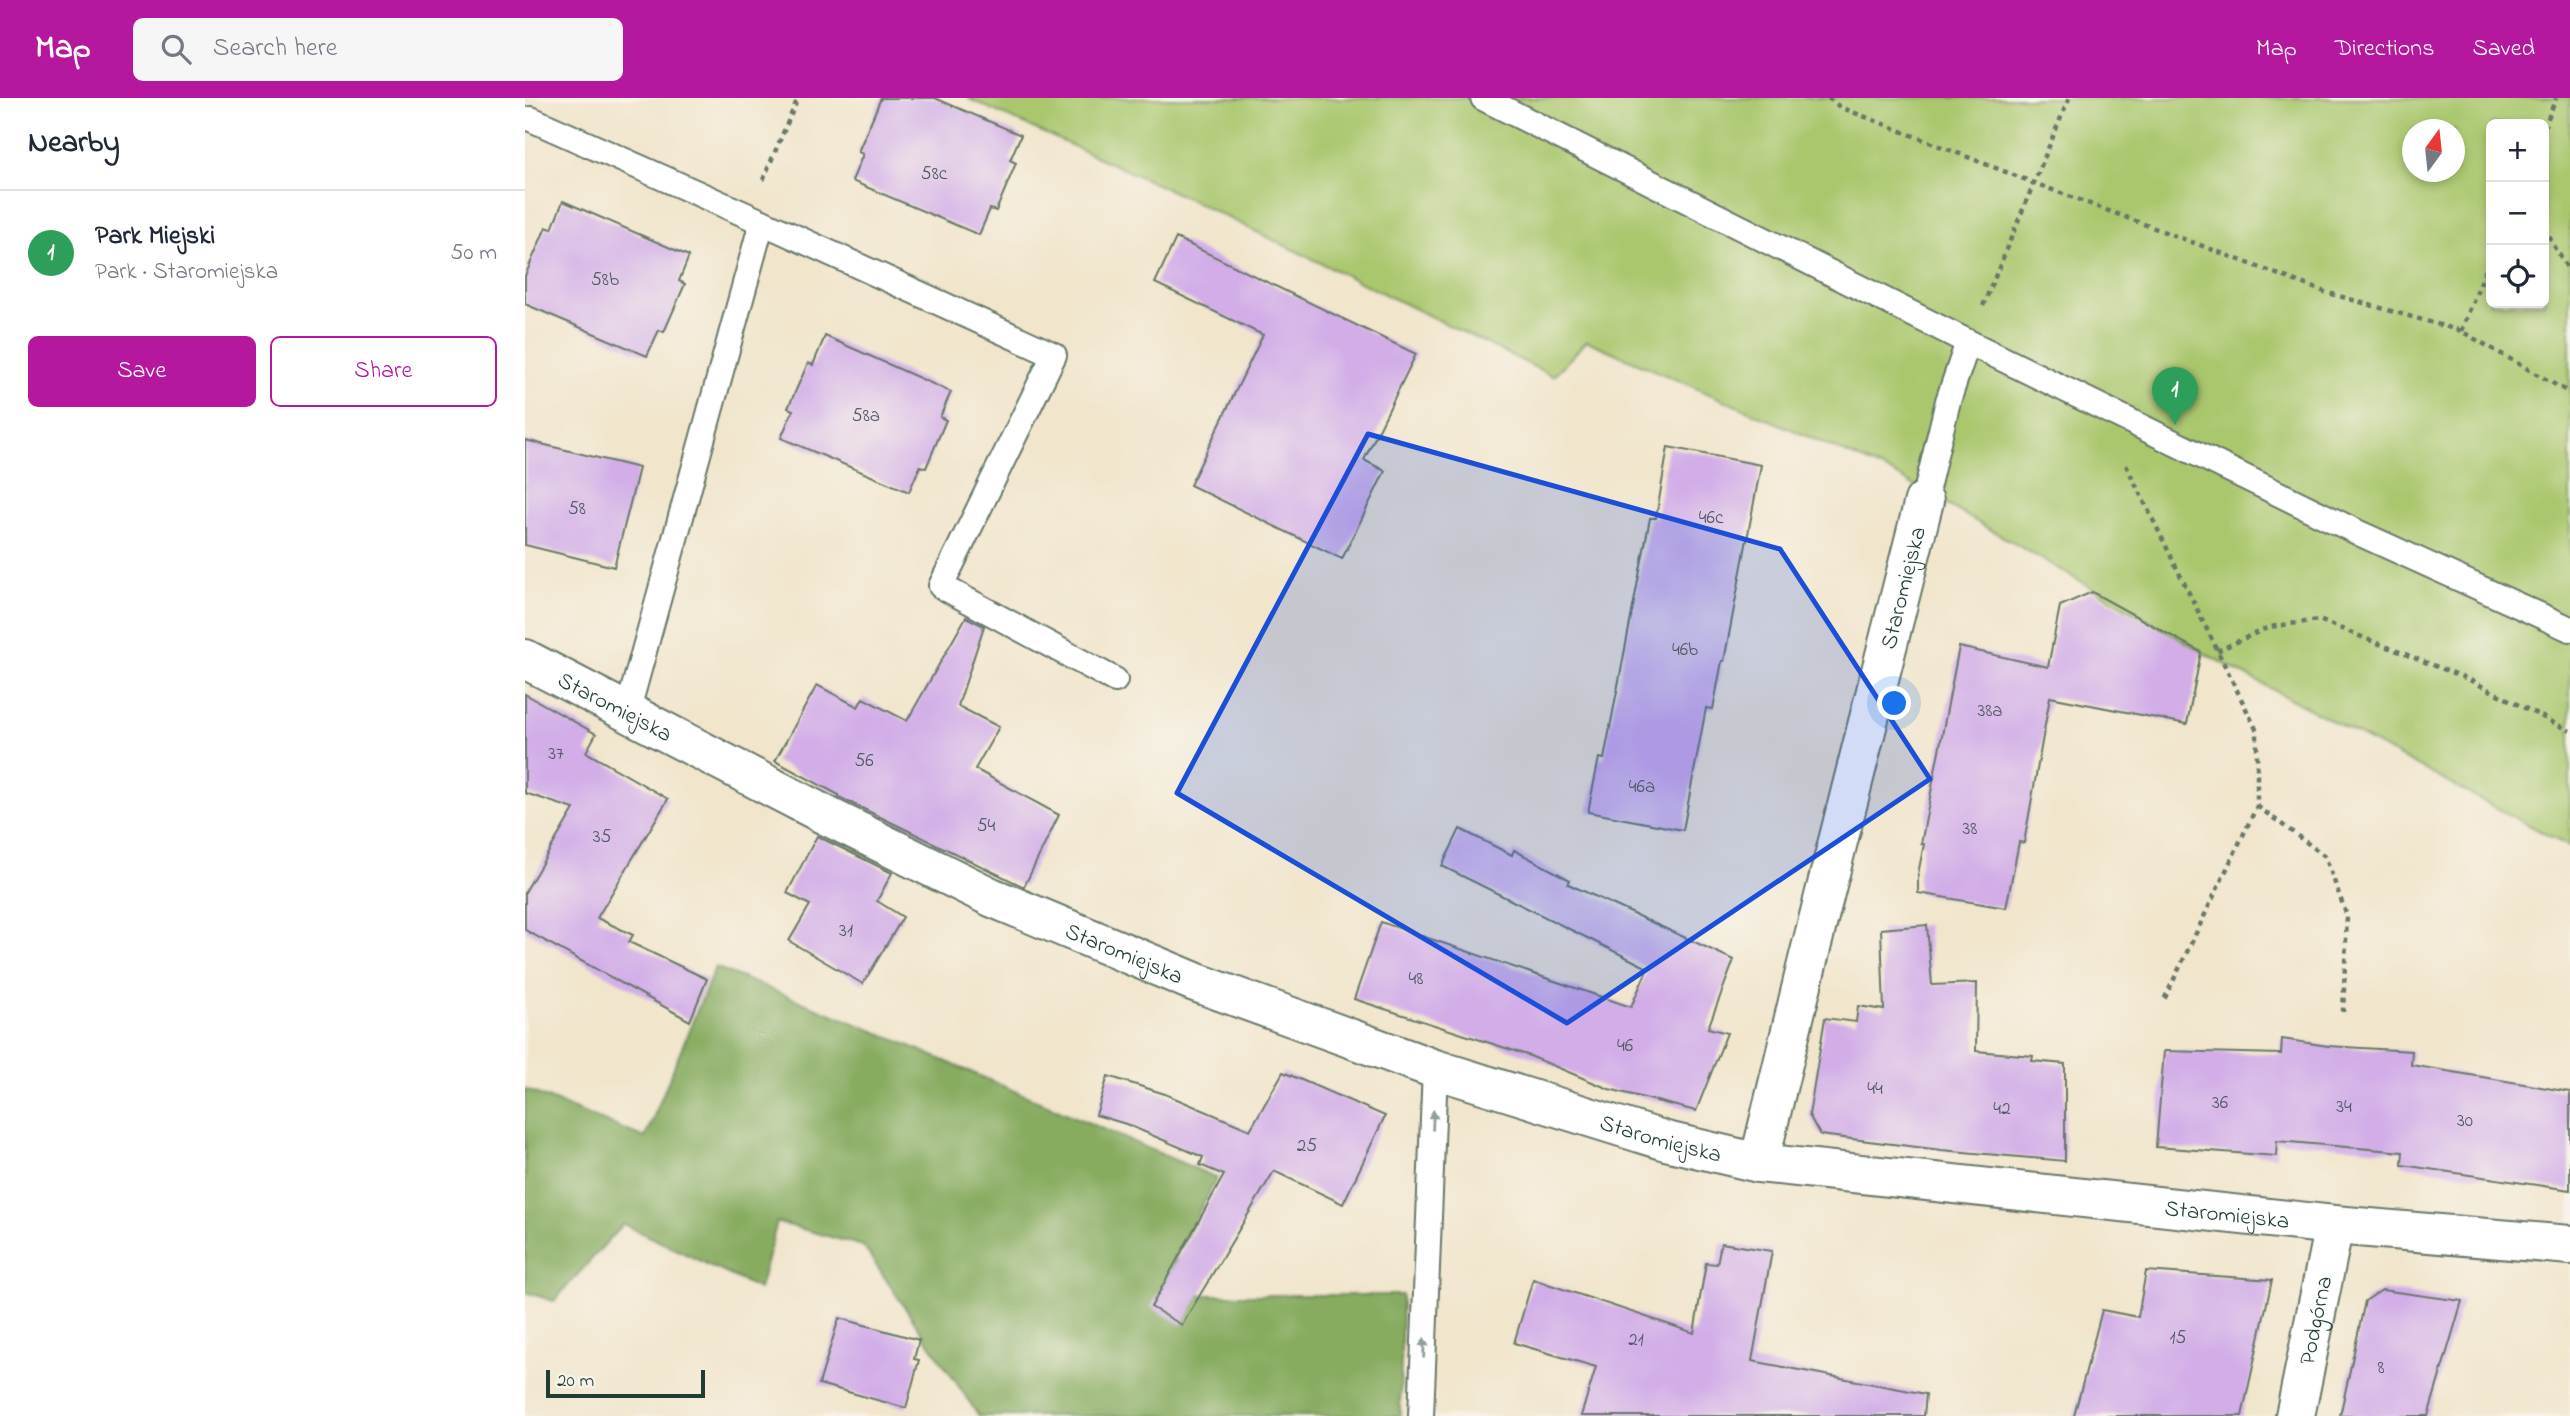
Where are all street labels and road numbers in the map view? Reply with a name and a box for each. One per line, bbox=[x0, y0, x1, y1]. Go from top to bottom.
street label: Staromiejska bbox=[1873, 523, 1936, 653]
street label: Staromiejska bbox=[551, 665, 678, 752]
street label: Staromiejska bbox=[1059, 916, 1188, 994]
street label: Staromiejska bbox=[1595, 1107, 1725, 1173]
street label: Staromiejska bbox=[2163, 1193, 2291, 1239]
street label: Podgórna bbox=[2292, 1273, 2342, 1368]

